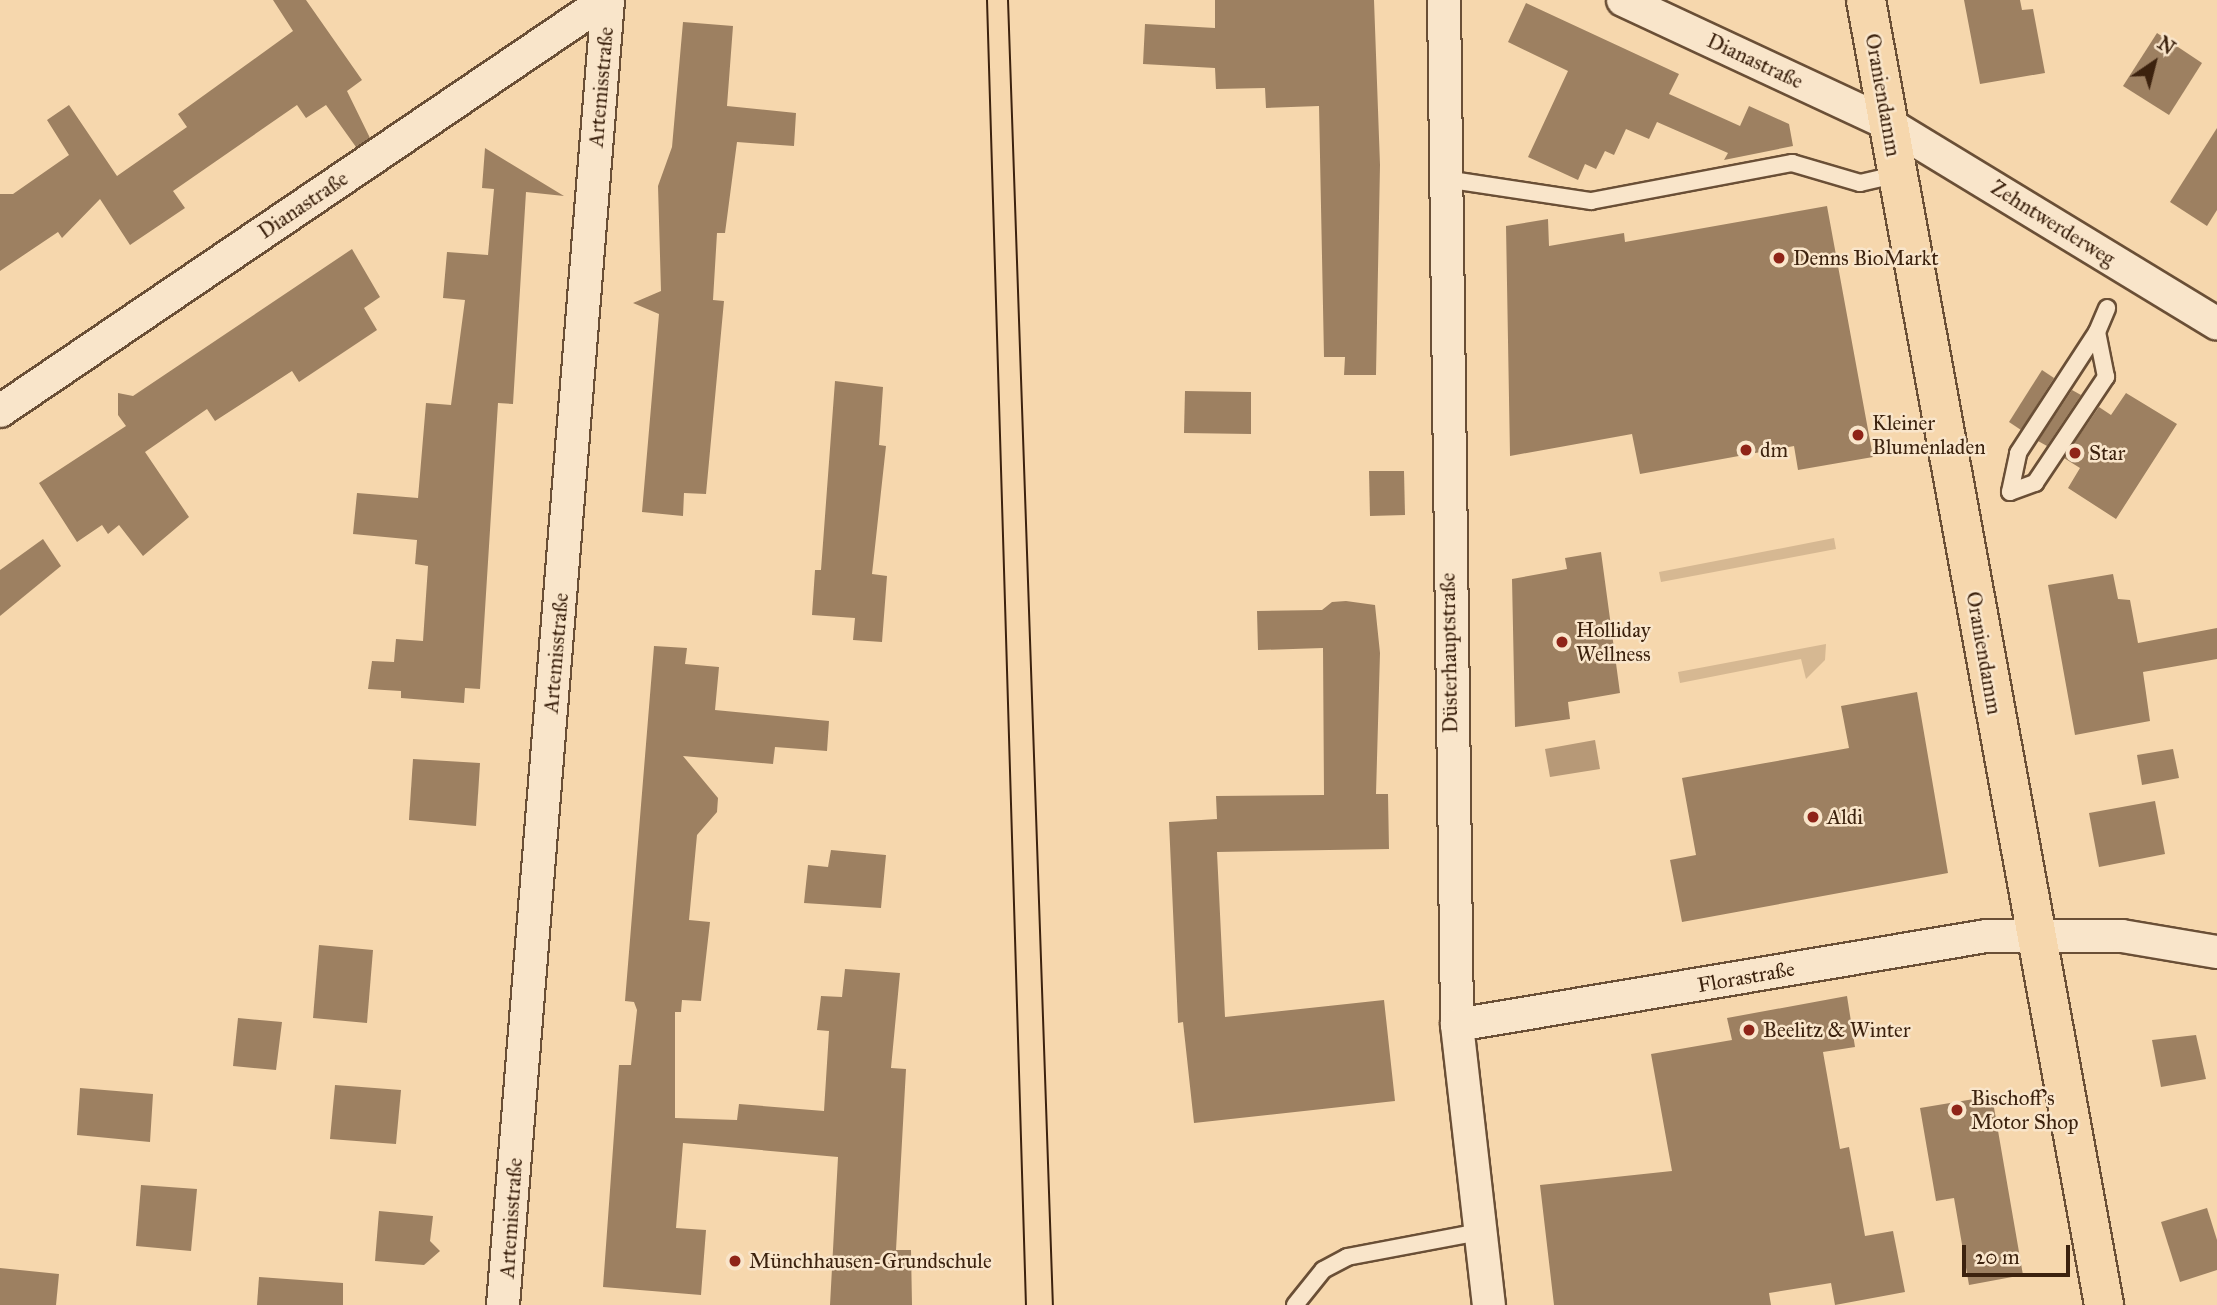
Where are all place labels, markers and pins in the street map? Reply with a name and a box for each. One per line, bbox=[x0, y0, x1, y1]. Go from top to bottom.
place label: Denns BioMarkt bbox=[1793, 245, 1939, 271]
marker: Denns BioMarkt bbox=[1771, 250, 1787, 266]
place label: Kleiner Blumenladen bbox=[1872, 410, 1986, 460]
marker: Kleiner Blumenladen bbox=[1850, 427, 1866, 443]
place label: dm bbox=[1760, 437, 1788, 463]
place label: Star bbox=[2089, 440, 2125, 466]
marker: dm bbox=[1738, 442, 1754, 458]
marker: Star bbox=[2067, 445, 2083, 461]
place label: Holliday Wellness bbox=[1576, 617, 1651, 667]
marker: Holliday Wellness bbox=[1554, 634, 1570, 650]
place label: Aldi bbox=[1827, 804, 1863, 830]
marker: Aldi bbox=[1805, 809, 1821, 825]
place label: Beelitz & Winter bbox=[1763, 1017, 1911, 1043]
marker: Beelitz & Winter bbox=[1741, 1022, 1757, 1038]
place label: Bischoff's Motor Shop bbox=[1971, 1085, 2079, 1135]
marker: Bischoff's Motor Shop bbox=[1949, 1102, 1965, 1118]
place label: Münchhausen-Grundschule bbox=[749, 1248, 992, 1274]
marker: Münchhausen-Grundschule bbox=[727, 1253, 743, 1269]

